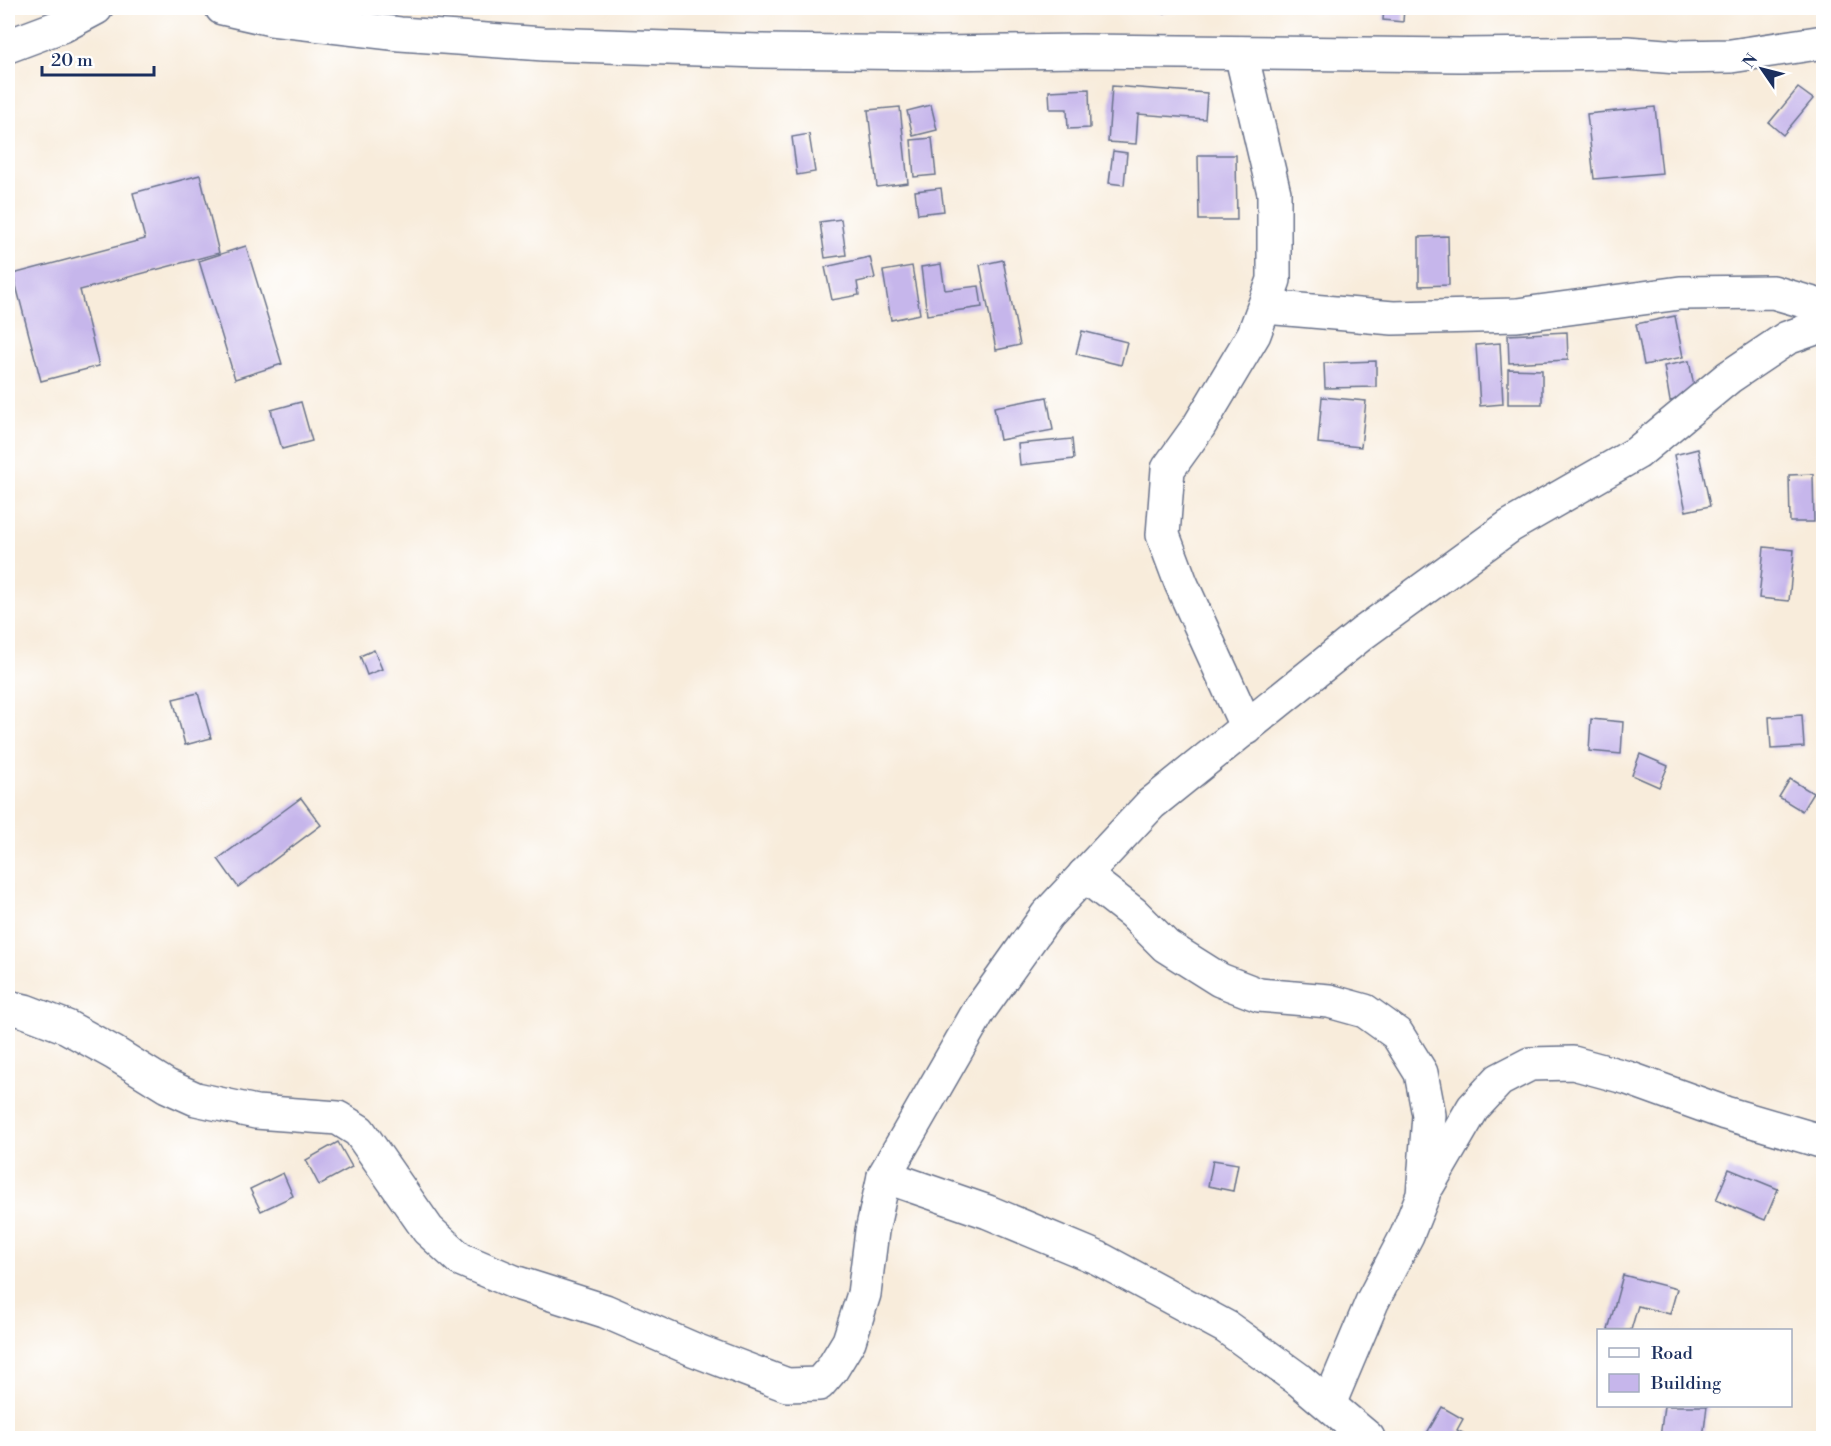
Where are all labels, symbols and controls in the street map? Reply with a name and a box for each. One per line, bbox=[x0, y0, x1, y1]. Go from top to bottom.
scale bar bbox=[42, 39, 154, 77]
north arrow bbox=[1732, 39, 1792, 99]
text: 20 m bbox=[51, 49, 93, 72]
text: N bbox=[1739, 50, 1763, 72]
legend bbox=[1597, 1329, 1792, 1407]
text: Road bbox=[1651, 1342, 1694, 1365]
text: Building bbox=[1650, 1372, 1722, 1395]

